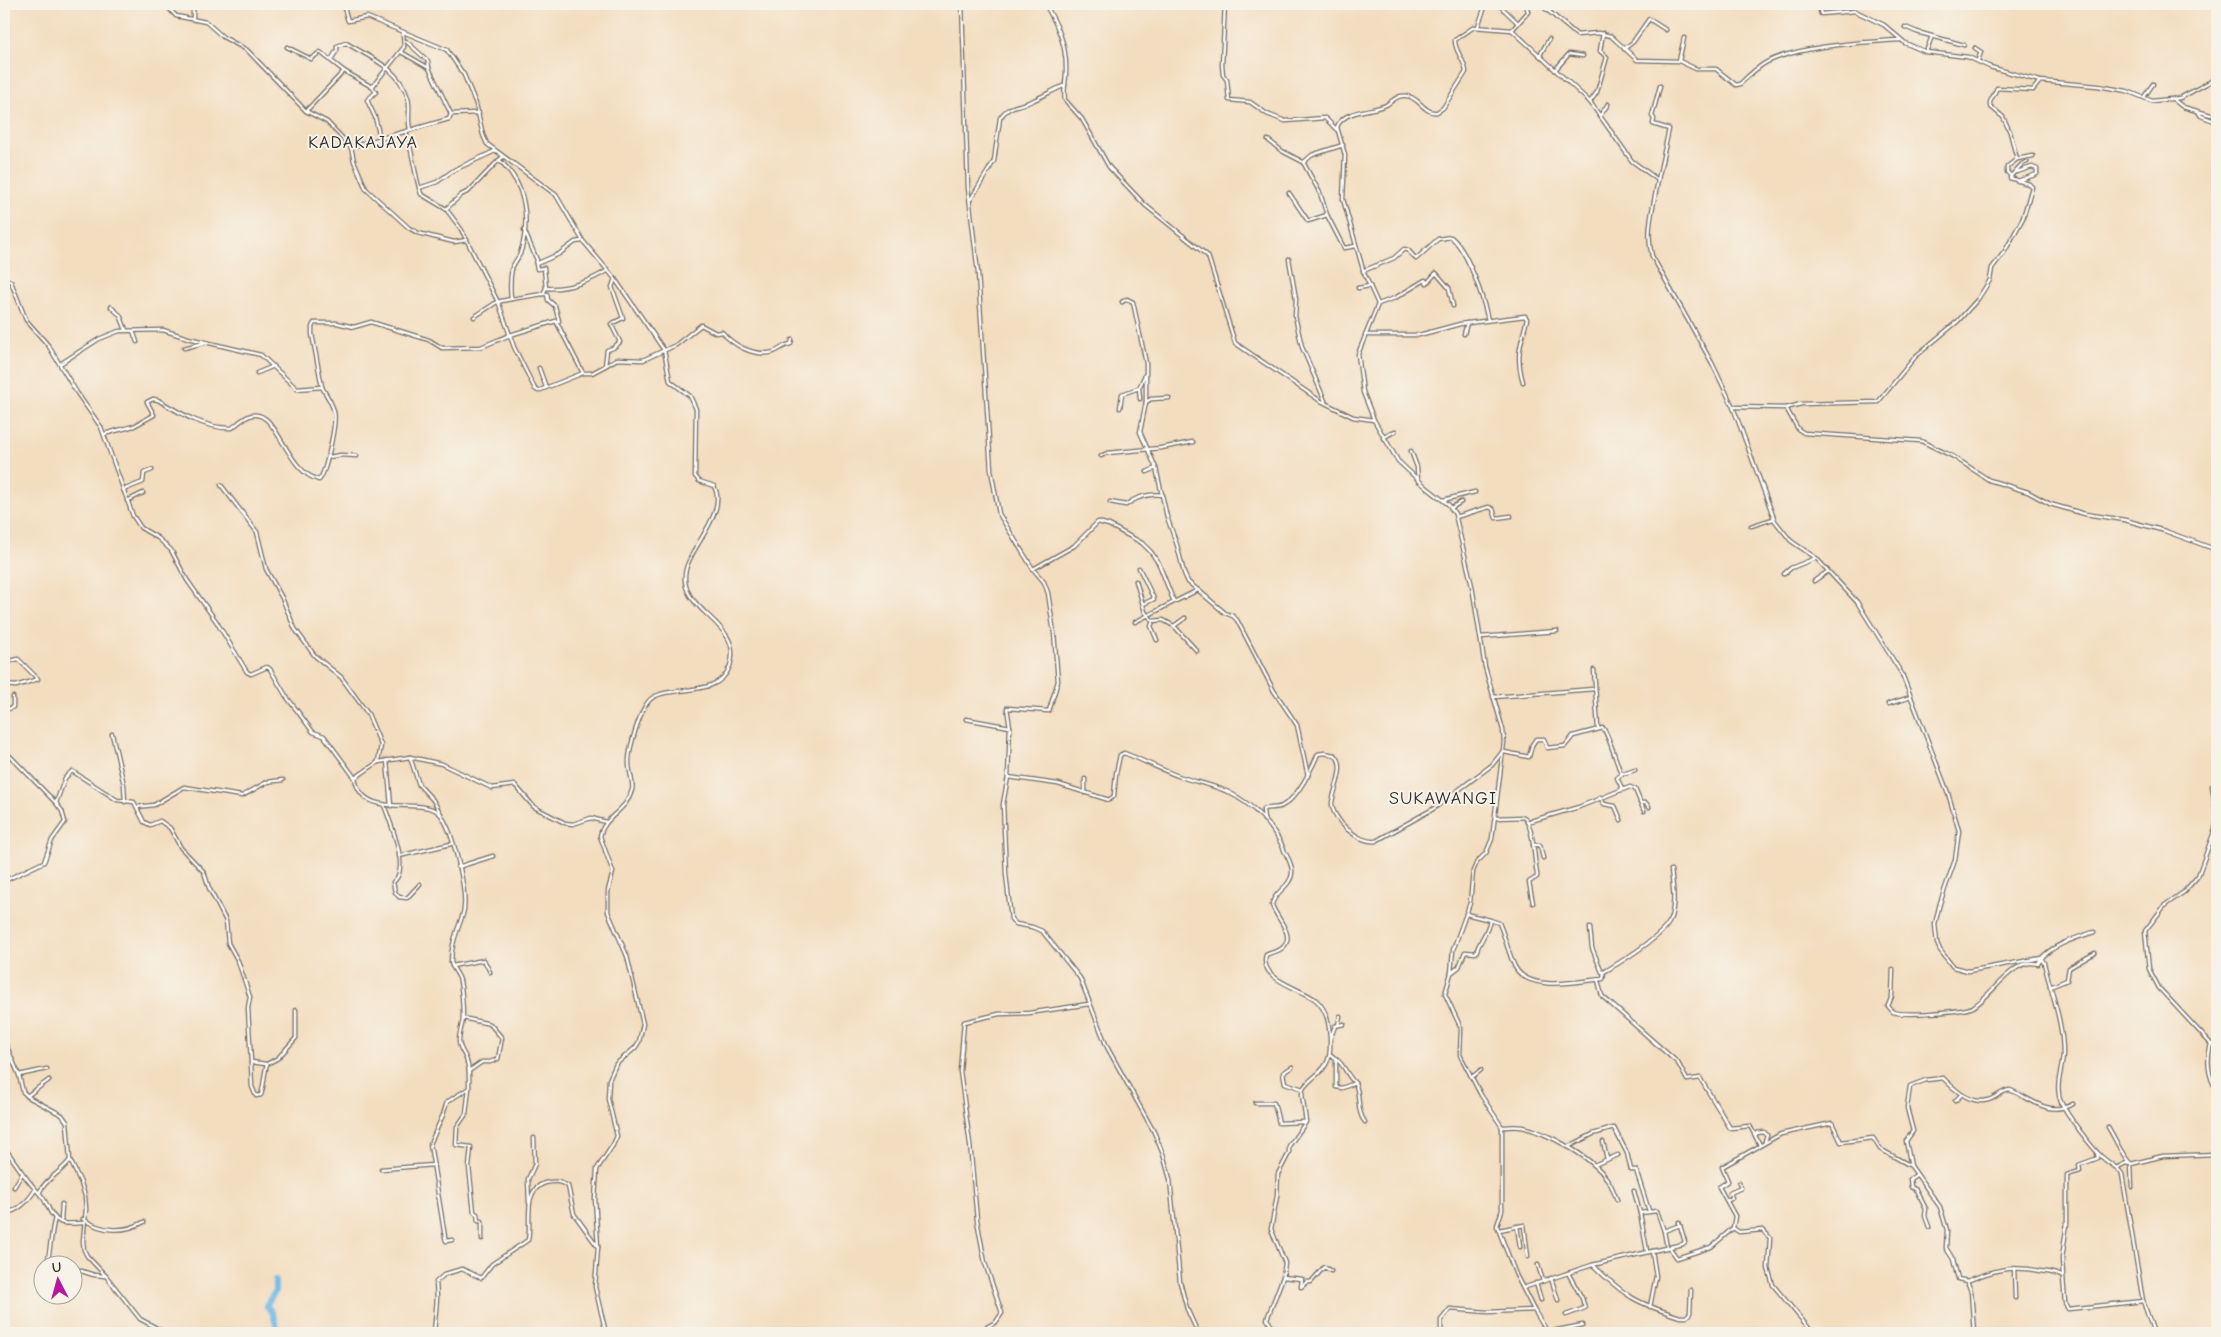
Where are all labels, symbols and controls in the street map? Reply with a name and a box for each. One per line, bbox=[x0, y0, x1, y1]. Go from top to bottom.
district label: KADAKAJAYA bbox=[308, 132, 418, 153]
district label: SUKAWANGI bbox=[1389, 788, 1497, 809]
north arrow bbox=[32, 1254, 82, 1304]
text: U bbox=[51, 1259, 62, 1277]

